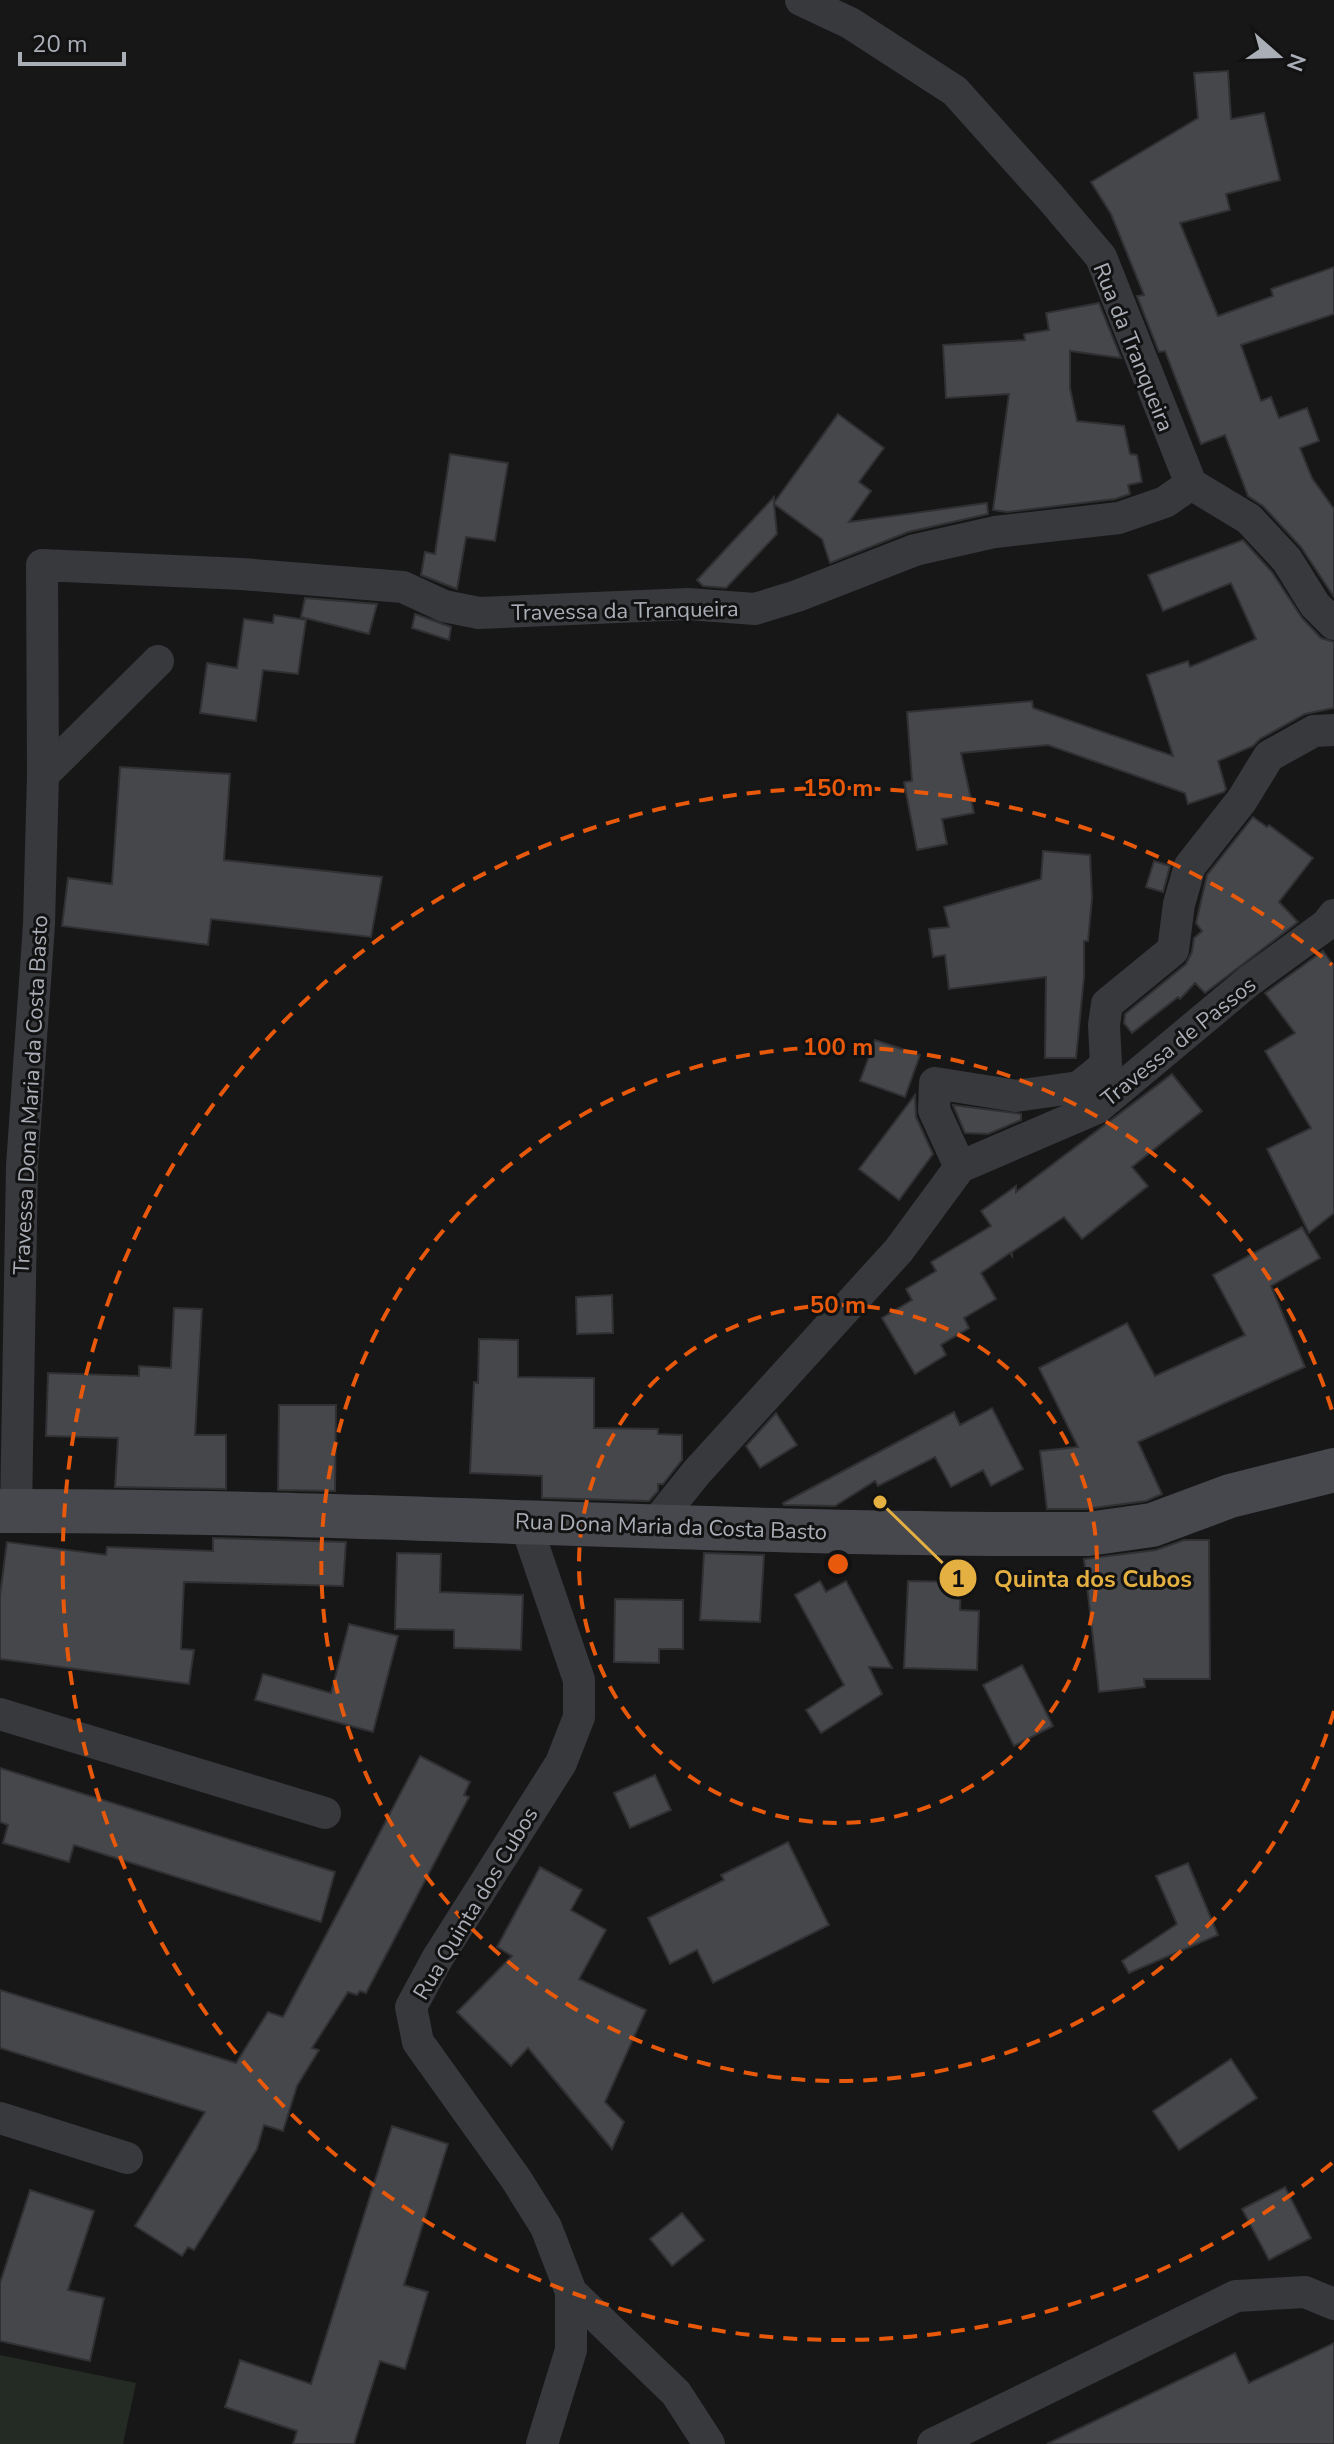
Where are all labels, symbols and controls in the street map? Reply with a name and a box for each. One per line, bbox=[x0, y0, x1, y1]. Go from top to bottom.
scale bar bbox=[20, 16, 124, 66]
north arrow bbox=[1238, 16, 1318, 96]
text: 20 m bbox=[32, 28, 88, 60]
text: N bbox=[1279, 50, 1313, 75]
street label: Rua da Tranqueira bbox=[1086, 259, 1181, 436]
street label: Travessa da Tranqueira bbox=[511, 594, 739, 628]
text: 150 m bbox=[803, 772, 873, 804]
street label: Travessa Dona Maria da Costa Basto bbox=[7, 914, 55, 1276]
street label: Travessa de Passos bbox=[1095, 970, 1262, 1114]
text: 100 m bbox=[803, 1031, 873, 1063]
text: 50 m bbox=[810, 1289, 866, 1321]
street label: Rua Dona Maria da Costa Basto bbox=[514, 1507, 828, 1547]
centre of rings bbox=[824, 1550, 852, 1578]
callout: Quinta dos Cubos bbox=[938, 1554, 1208, 1602]
text: 1 bbox=[951, 1563, 965, 1595]
text: Quinta dos Cubos bbox=[994, 1563, 1192, 1595]
street label: Rua Quinta dos Cubos bbox=[406, 1801, 545, 2006]

